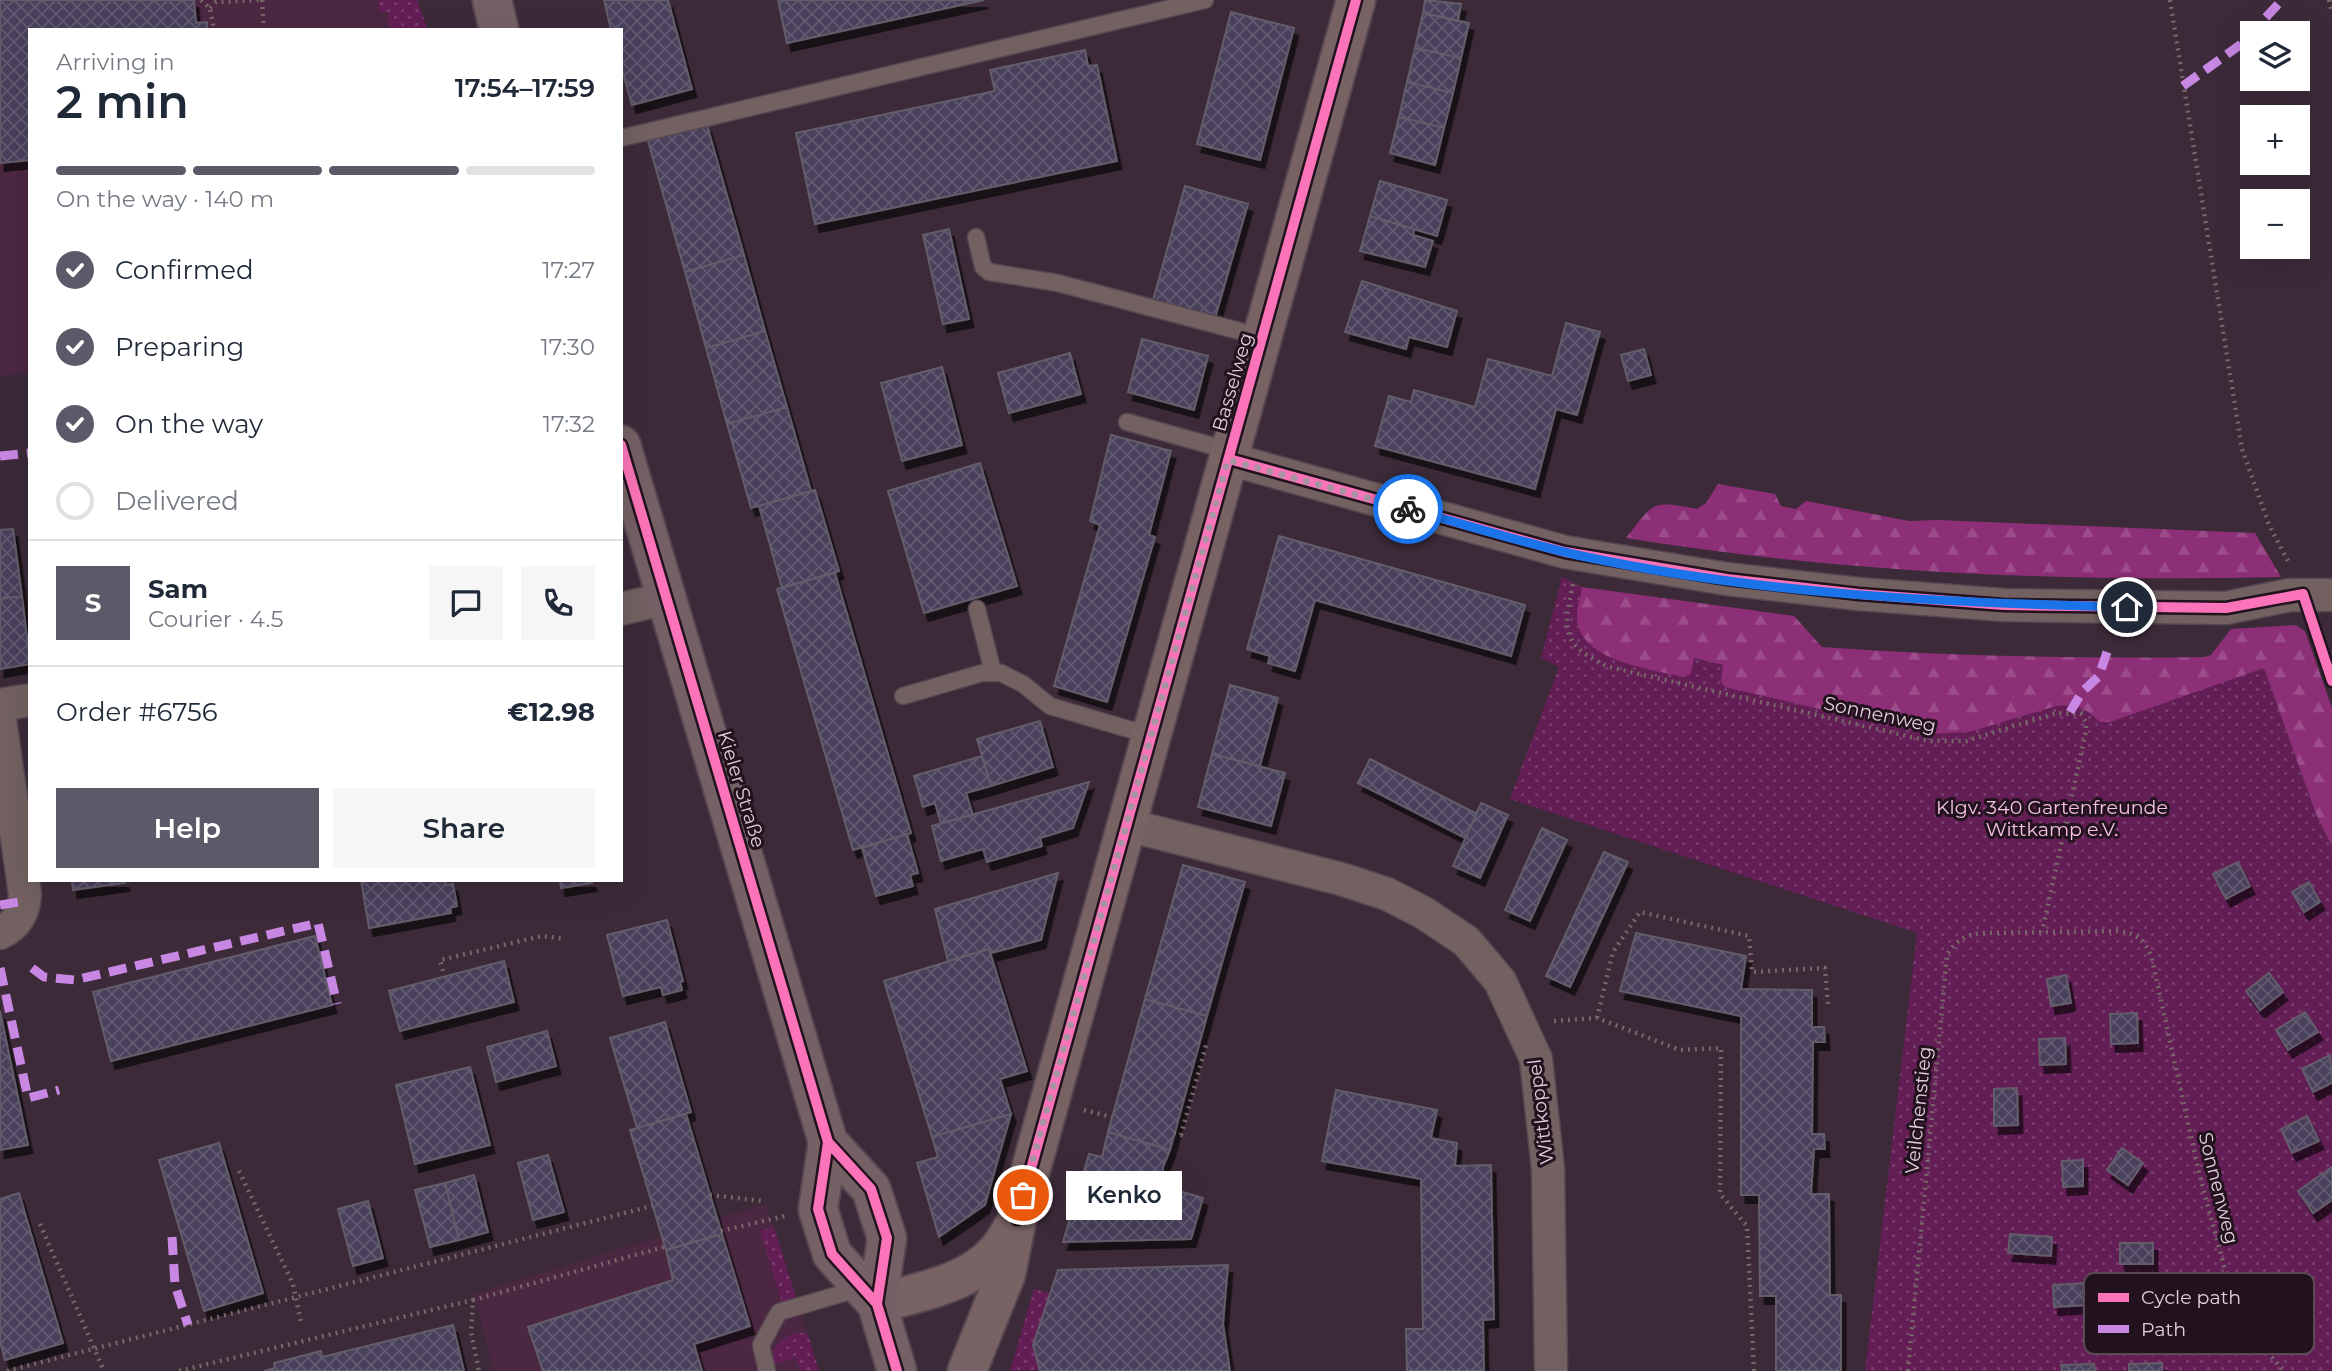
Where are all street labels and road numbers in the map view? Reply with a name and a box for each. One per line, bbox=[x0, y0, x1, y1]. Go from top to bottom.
street label: Basselweg bbox=[1207, 330, 1258, 434]
street label: Sonnenweg bbox=[1822, 691, 1938, 738]
street label: Kieler Straße bbox=[713, 728, 770, 850]
street label: Veilchenstieg bbox=[1900, 1045, 1937, 1175]
street label: Wittkoppel bbox=[1523, 1058, 1558, 1166]
street label: Sonnenweg bbox=[2194, 1130, 2244, 1246]

